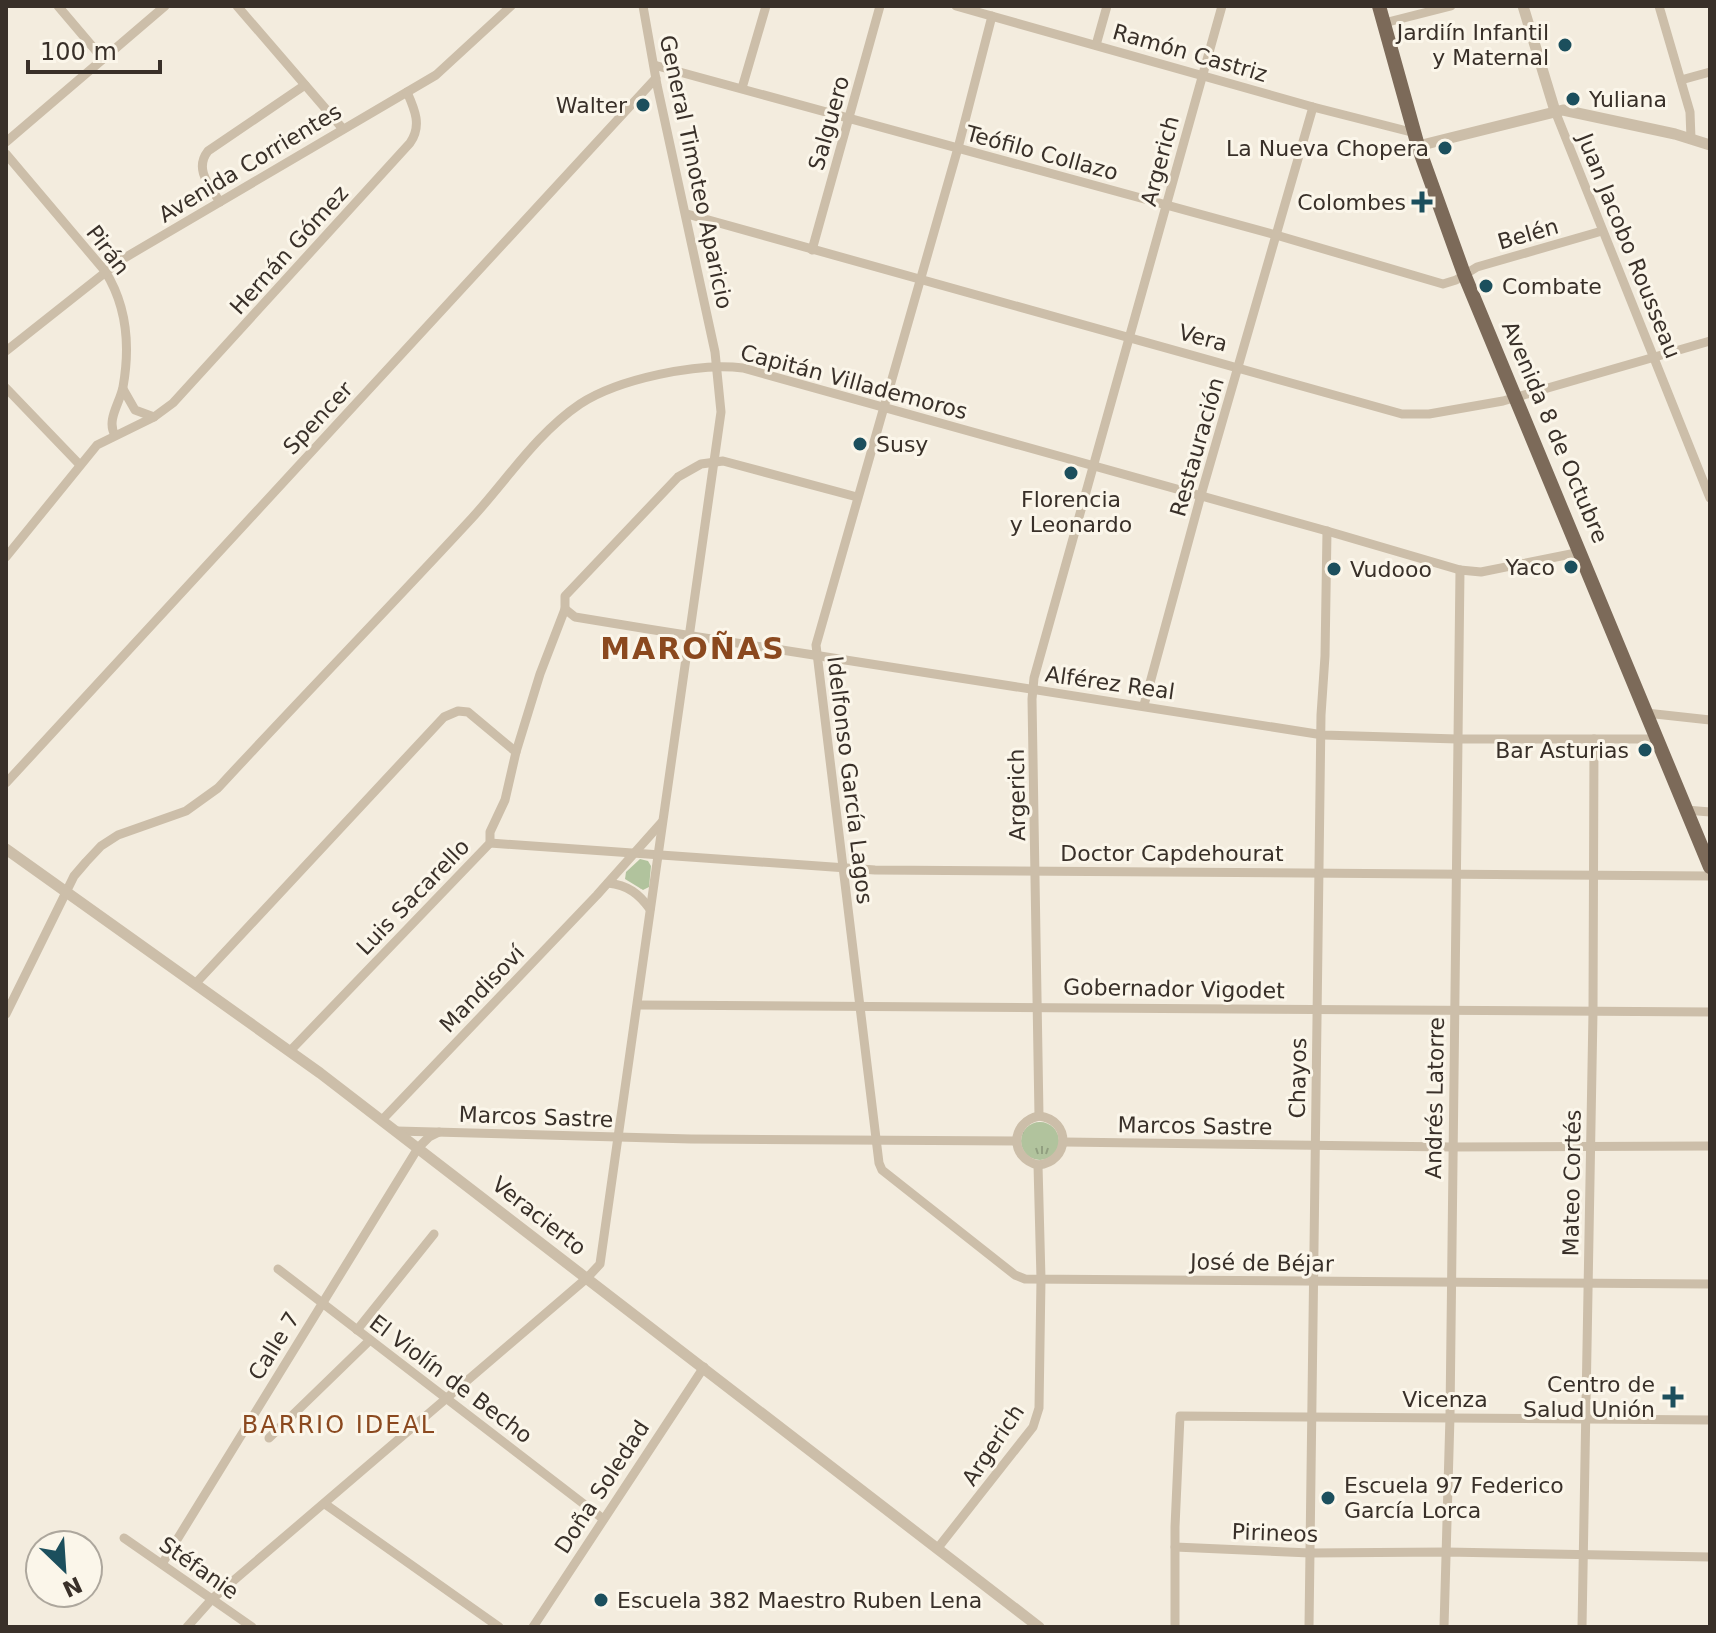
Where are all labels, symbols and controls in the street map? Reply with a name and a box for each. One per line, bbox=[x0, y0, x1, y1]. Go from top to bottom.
street label: Ramón Castriz bbox=[1110, 19, 1270, 87]
place label: Jardiín Infantil y Maternal bbox=[1395, 20, 1549, 70]
scale bar bbox=[28, 24, 160, 74]
street label: General Timoteo Aparicio bbox=[655, 33, 737, 311]
marker: Jardiín Infantil y Maternal bbox=[1556, 36, 1574, 54]
text: 100 m bbox=[40, 38, 117, 66]
street label: Salguero bbox=[804, 73, 854, 173]
place label: Yuliana bbox=[1588, 87, 1667, 112]
marker: Yuliana bbox=[1564, 90, 1582, 108]
place label: Walter bbox=[556, 93, 628, 118]
marker: Walter bbox=[634, 96, 652, 114]
street label: Avenida Corrientes bbox=[154, 99, 346, 227]
street label: Argerich bbox=[1136, 113, 1184, 209]
street label: Teófilo Collazo bbox=[962, 120, 1121, 185]
street label: Juan Jacobo Rousseau bbox=[1572, 128, 1686, 362]
place label: La Nueva Chopera bbox=[1226, 136, 1429, 161]
marker: La Nueva Chopera bbox=[1436, 139, 1454, 157]
street label: Hernán Gómez bbox=[225, 181, 353, 319]
place label: Colombes bbox=[1297, 190, 1406, 215]
marker: Colombes bbox=[1413, 193, 1431, 211]
street label: Belén bbox=[1495, 213, 1561, 255]
street label: Pirán bbox=[81, 220, 135, 280]
place label: Combate bbox=[1502, 274, 1602, 299]
marker: Combate bbox=[1477, 277, 1495, 295]
street label: Avenida 8 de Octubre bbox=[1497, 317, 1613, 547]
street label: Vera bbox=[1176, 320, 1230, 356]
street label: Capitán Villademoros bbox=[738, 340, 970, 424]
street label: Restauración bbox=[1165, 375, 1229, 519]
street label: Spencer bbox=[278, 376, 359, 459]
place label: Susy bbox=[876, 432, 928, 457]
marker: Susy bbox=[851, 435, 869, 453]
marker: Florencia y Leonardo bbox=[1062, 464, 1080, 482]
place label: Florencia y Leonardo bbox=[1010, 487, 1132, 537]
place label: Yaco bbox=[1505, 555, 1555, 580]
place label: Vudooo bbox=[1350, 557, 1432, 582]
marker: Yaco bbox=[1562, 558, 1580, 576]
marker: Vudooo bbox=[1325, 560, 1343, 578]
district label: MAROÑAS bbox=[600, 630, 786, 666]
street label: Idelfonso García Lagos bbox=[822, 655, 878, 905]
street label: Alférez Real bbox=[1044, 662, 1176, 704]
place label: Bar Asturias bbox=[1495, 738, 1629, 763]
marker: Bar Asturias bbox=[1636, 741, 1654, 759]
street label: Argerich bbox=[1004, 749, 1030, 841]
street label: Luis Sacarello bbox=[351, 834, 475, 960]
street label: Doctor Capdehourat bbox=[1060, 841, 1284, 866]
street label: Mandisoví bbox=[435, 940, 530, 1037]
street label: Gobernador Vigodet bbox=[1063, 975, 1285, 1003]
street label: Andrés Latorre bbox=[1421, 1017, 1449, 1179]
street label: Chayos bbox=[1285, 1037, 1311, 1119]
street label: Marcos Sastre bbox=[458, 1102, 614, 1132]
street label: Mateo Cortés bbox=[1558, 1110, 1586, 1256]
street label: Marcos Sastre bbox=[1117, 1112, 1273, 1140]
street label: Veracierto bbox=[487, 1172, 591, 1260]
street label: José de Béjar bbox=[1188, 1249, 1335, 1277]
street label: Calle 7 bbox=[243, 1307, 305, 1385]
street label: El Violín de Becho bbox=[365, 1310, 537, 1448]
place label: Centro de Salud Unión bbox=[1523, 1372, 1655, 1422]
marker: Centro de Salud Unión bbox=[1662, 1386, 1684, 1408]
street label: Vicenza bbox=[1402, 1387, 1488, 1412]
street label: Argerich bbox=[957, 1400, 1029, 1490]
district label: BARRIO IDEAL bbox=[242, 1411, 436, 1439]
street label: Doña Soledad bbox=[550, 1416, 654, 1558]
place label: Escuela 97 Federico García Lorca bbox=[1344, 1473, 1564, 1523]
marker: Escuela 97 Federico García Lorca bbox=[1319, 1489, 1337, 1507]
street label: Pirineos bbox=[1231, 1519, 1319, 1547]
north arrow bbox=[24, 1529, 104, 1609]
street label: Stéfanie bbox=[155, 1532, 243, 1604]
text: N bbox=[59, 1571, 86, 1602]
place label: Escuela 382 Maestro Ruben Lena bbox=[617, 1588, 982, 1613]
marker: Escuela 382 Maestro Ruben Lena bbox=[592, 1591, 610, 1609]

